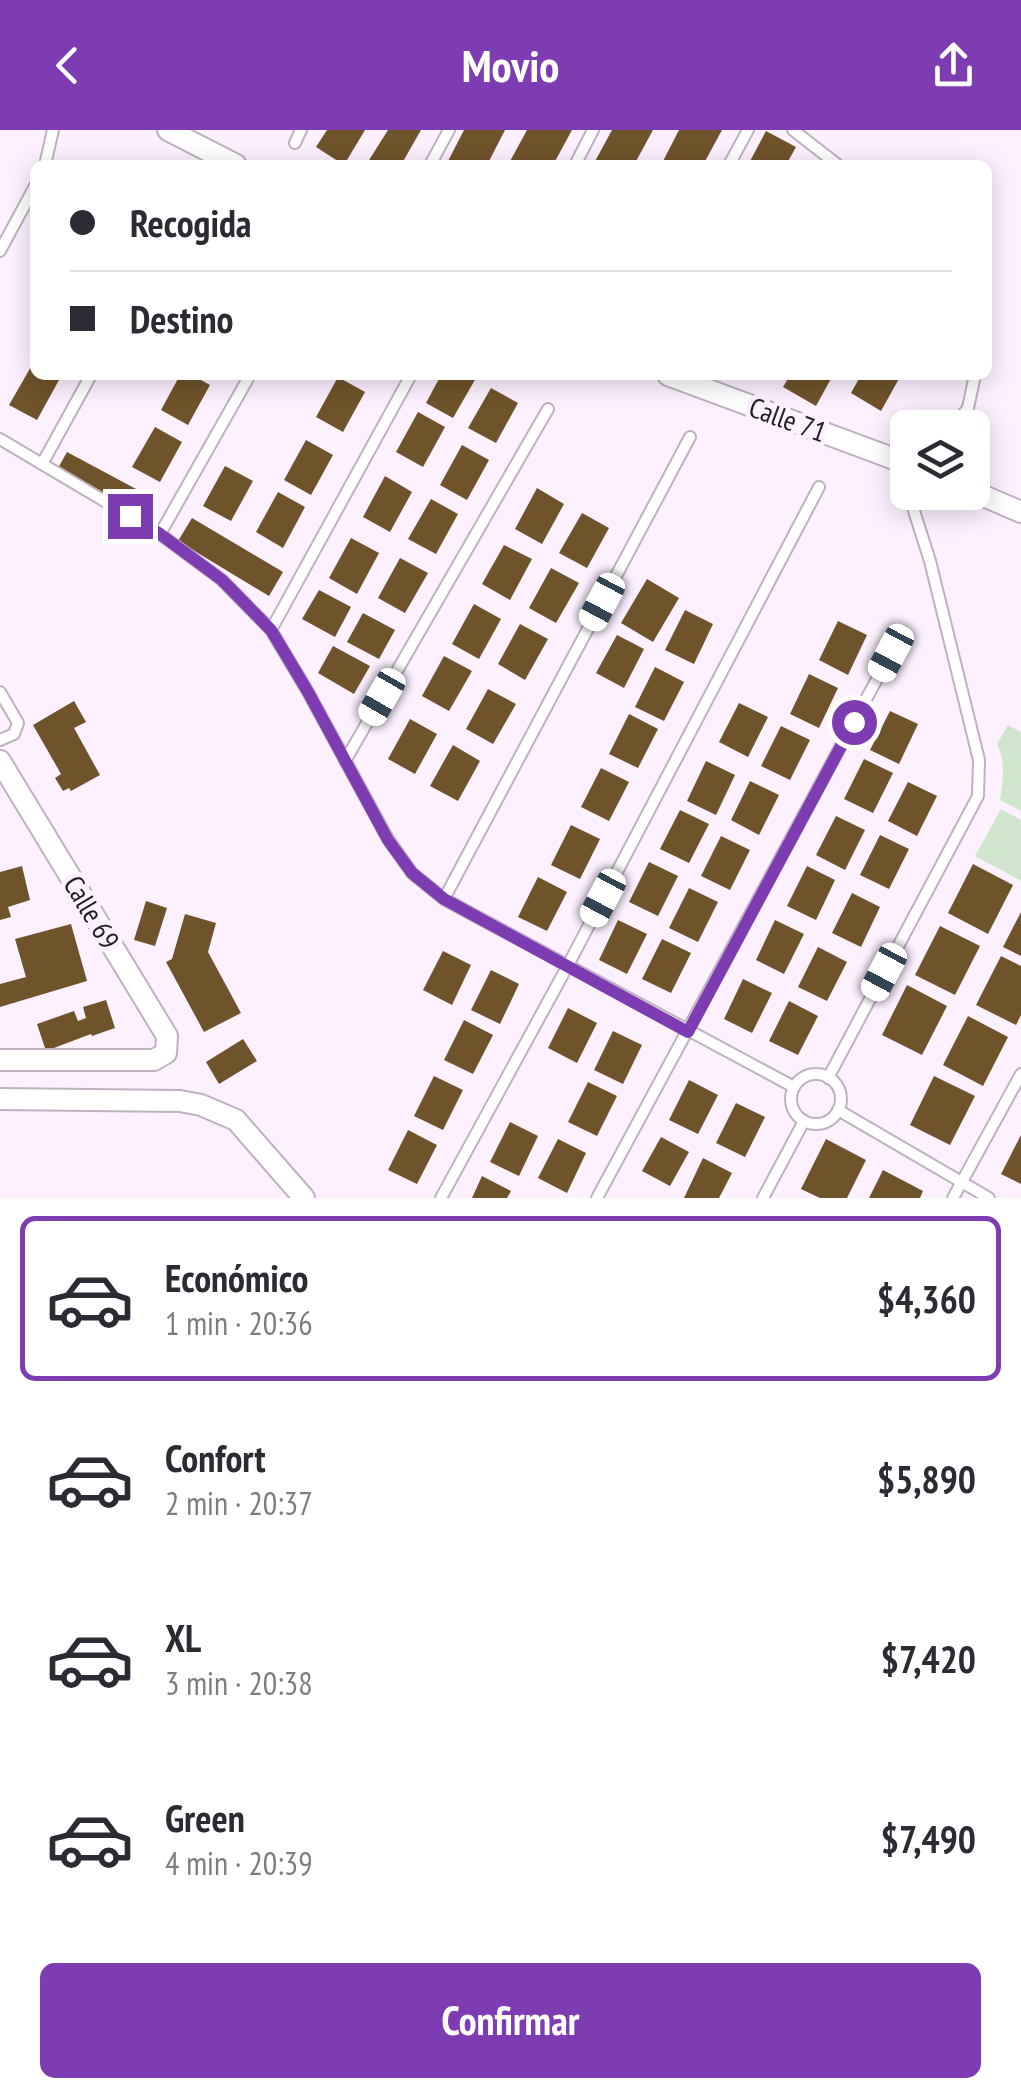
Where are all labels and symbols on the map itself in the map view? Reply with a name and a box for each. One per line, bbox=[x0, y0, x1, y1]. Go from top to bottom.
street label: Calle 71 bbox=[744, 388, 832, 450]
route end bbox=[108, 494, 153, 539]
car bbox=[575, 568, 629, 636]
car bbox=[864, 619, 918, 687]
car bbox=[354, 664, 410, 730]
route start bbox=[832, 700, 877, 745]
car bbox=[576, 864, 630, 932]
street label: Calle 69 bbox=[56, 868, 128, 956]
car bbox=[857, 938, 911, 1006]

